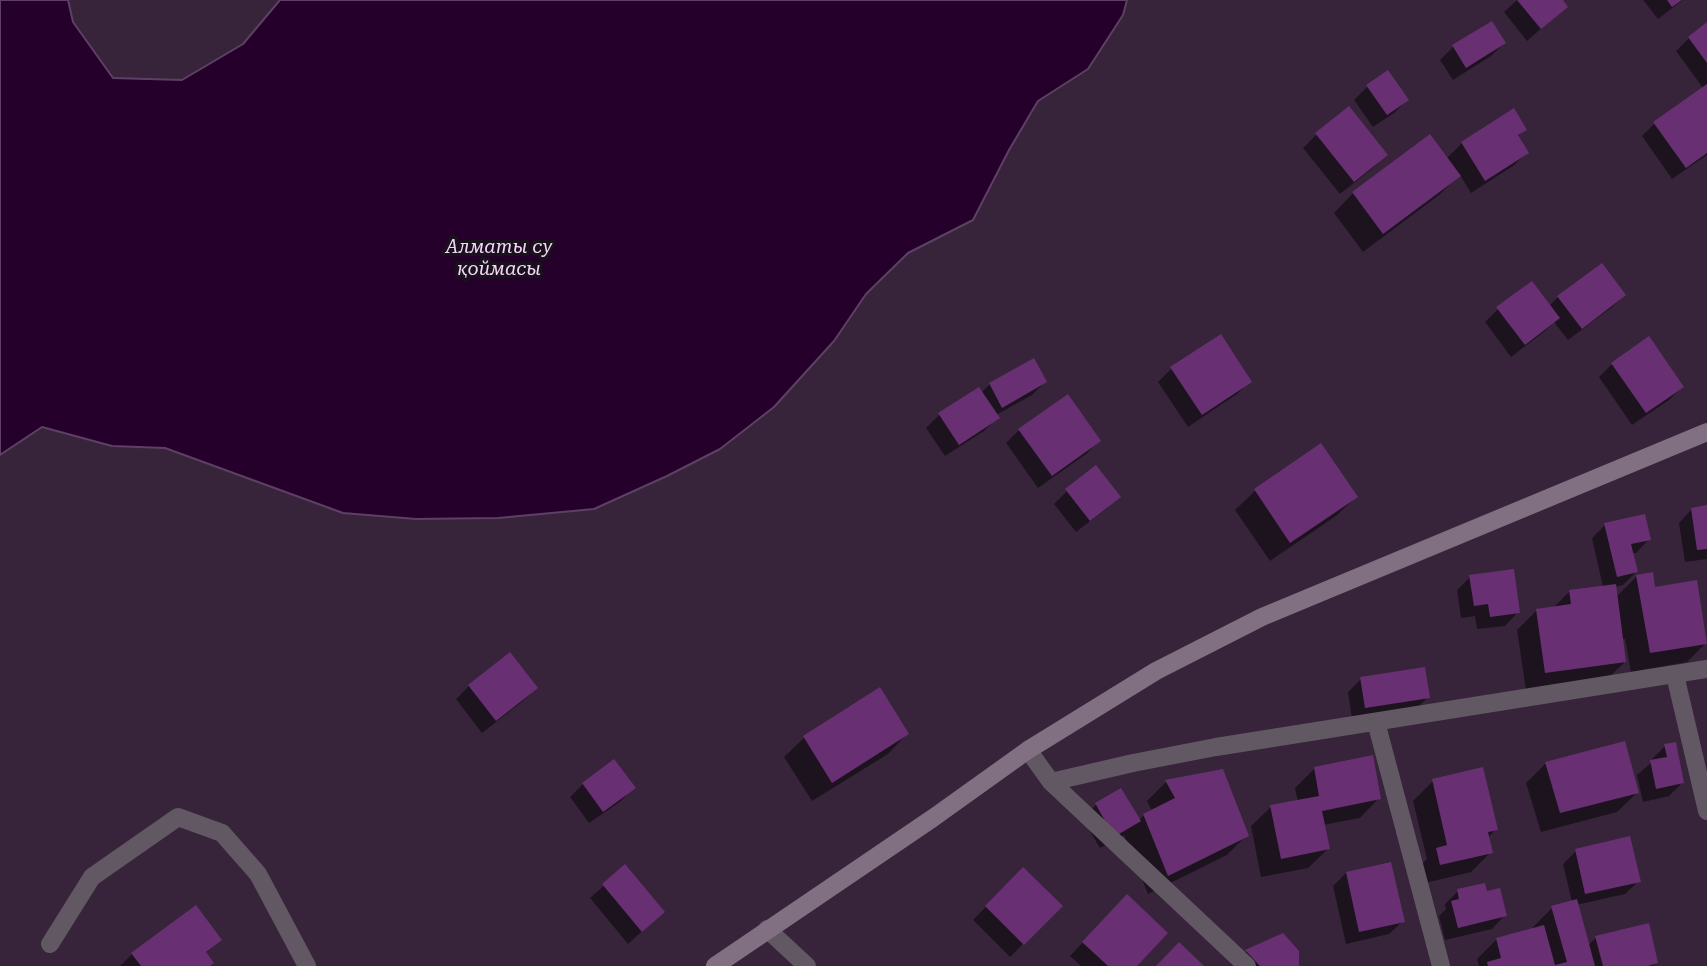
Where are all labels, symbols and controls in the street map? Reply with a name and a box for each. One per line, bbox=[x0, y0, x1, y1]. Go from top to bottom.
water label: Алматы су қоймасы bbox=[446, 236, 552, 280]

